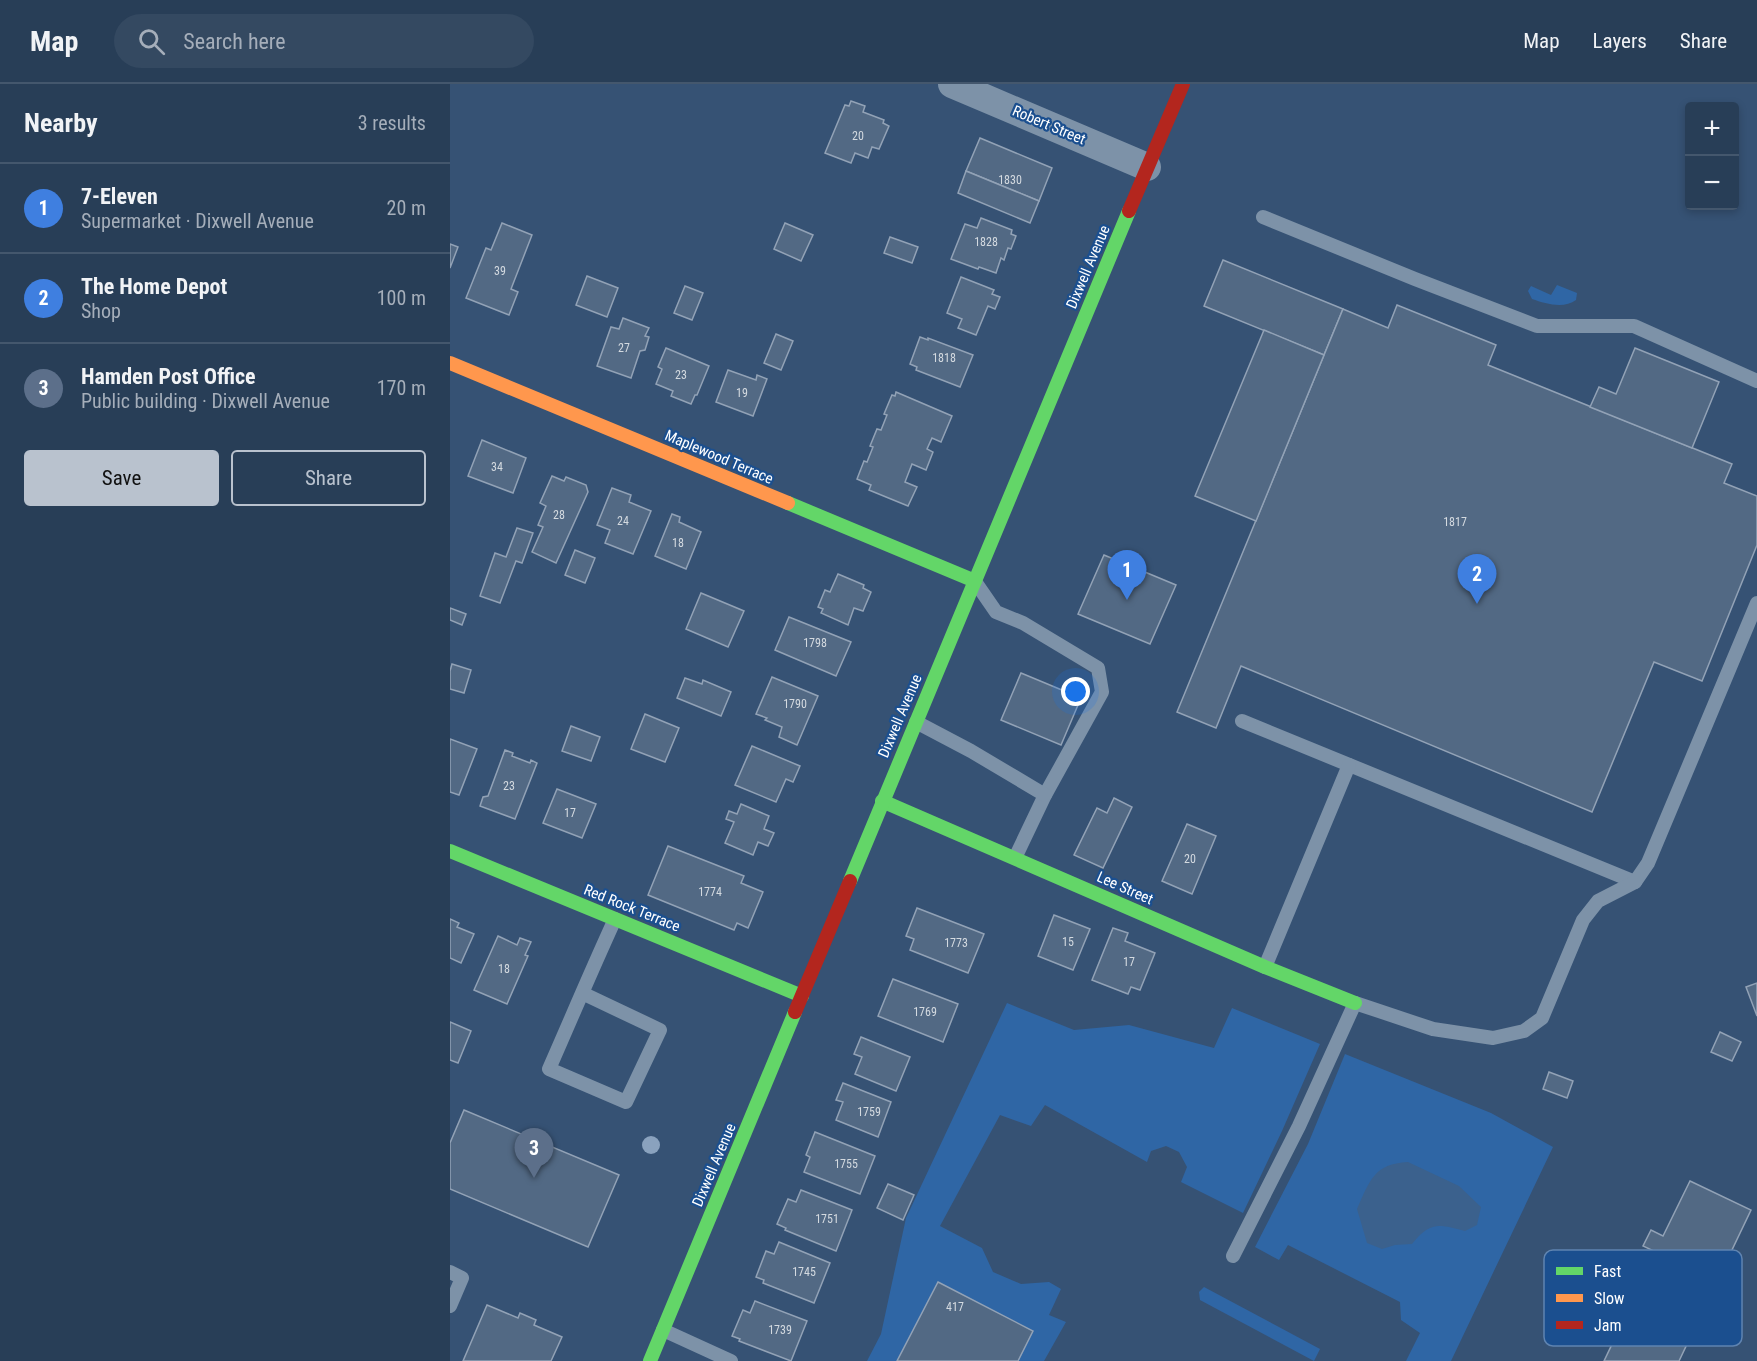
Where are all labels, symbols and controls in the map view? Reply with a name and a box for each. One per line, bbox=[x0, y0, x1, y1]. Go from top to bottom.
search box bbox=[114, 14, 534, 68]
text: Map bbox=[30, 25, 78, 58]
icon: search bbox=[135, 25, 168, 58]
text: Search here bbox=[183, 29, 286, 54]
text: Map bbox=[1523, 29, 1560, 53]
text: Layers bbox=[1593, 29, 1647, 53]
text: Share bbox=[1680, 29, 1727, 53]
street label: Robert Street bbox=[1010, 101, 1088, 149]
map controls bbox=[1685, 102, 1739, 210]
button: + bbox=[1685, 102, 1739, 156]
text: Nearby bbox=[24, 108, 98, 138]
text: 3 results bbox=[358, 111, 426, 135]
house number: 20 bbox=[852, 129, 864, 143]
button: − bbox=[1685, 156, 1739, 210]
house number: 1830 bbox=[998, 173, 1022, 187]
text: 7-Eleven bbox=[81, 184, 158, 209]
text: 1 bbox=[38, 196, 49, 220]
text: 20 m bbox=[387, 196, 426, 220]
text: Supermarket · Dixwell Avenue bbox=[81, 209, 314, 233]
street label: Dixwell Avenue bbox=[1062, 223, 1114, 311]
house number: 1828 bbox=[974, 235, 998, 249]
house number: 39 bbox=[494, 264, 506, 278]
text: The Home Depot bbox=[81, 274, 227, 299]
text: 2 bbox=[38, 286, 49, 310]
text: 100 m bbox=[377, 286, 426, 310]
text: Shop bbox=[81, 299, 121, 323]
house number: 27 bbox=[618, 341, 630, 355]
house number: 1818 bbox=[932, 351, 956, 365]
text: Hamden Post Office bbox=[81, 364, 256, 389]
house number: 23 bbox=[675, 368, 687, 382]
text: 3 bbox=[38, 376, 49, 400]
text: 170 m bbox=[377, 376, 426, 400]
house number: 19 bbox=[736, 386, 748, 400]
text: Public building · Dixwell Avenue bbox=[81, 389, 330, 413]
street label: Maplewood Terrace bbox=[662, 426, 776, 488]
button: Save bbox=[24, 450, 219, 506]
button: Share bbox=[231, 450, 426, 506]
house number: 34 bbox=[491, 460, 503, 474]
house number: 28 bbox=[553, 508, 565, 522]
house number: 24 bbox=[617, 514, 629, 528]
house number: 1817 bbox=[1443, 515, 1467, 529]
house number: 18 bbox=[672, 536, 684, 550]
pin: 1 bbox=[1108, 550, 1146, 600]
pin: 2 bbox=[1458, 554, 1496, 604]
house number: 1798 bbox=[803, 636, 827, 650]
street label: Dixwell Avenue bbox=[874, 672, 926, 760]
your location bbox=[1061, 677, 1090, 706]
house number: 1790 bbox=[783, 697, 807, 711]
house number: 23 bbox=[503, 779, 515, 793]
house number: 17 bbox=[564, 806, 576, 820]
house number: 20 bbox=[1184, 852, 1196, 866]
street label: Lee Street bbox=[1094, 868, 1156, 908]
street label: Red Rock Terrace bbox=[581, 880, 683, 936]
house number: 1774 bbox=[698, 885, 722, 899]
house number: 15 bbox=[1062, 935, 1074, 949]
house number: 1773 bbox=[944, 936, 968, 950]
house number: 17 bbox=[1123, 955, 1135, 969]
house number: 18 bbox=[498, 962, 510, 976]
house number: 1769 bbox=[913, 1005, 937, 1019]
house number: 1759 bbox=[857, 1105, 881, 1119]
street label: Dixwell Avenue bbox=[688, 1121, 740, 1209]
pin: 3 bbox=[514, 1128, 554, 1178]
house number: 1755 bbox=[834, 1157, 858, 1171]
house number: 1751 bbox=[815, 1212, 839, 1226]
legend bbox=[1544, 1250, 1742, 1346]
text: Fast bbox=[1594, 1262, 1621, 1281]
house number: 1745 bbox=[792, 1265, 816, 1279]
text: Slow bbox=[1594, 1289, 1624, 1308]
house number: 417 bbox=[946, 1300, 964, 1314]
text: Jam bbox=[1594, 1316, 1621, 1335]
house number: 1739 bbox=[768, 1323, 792, 1337]

